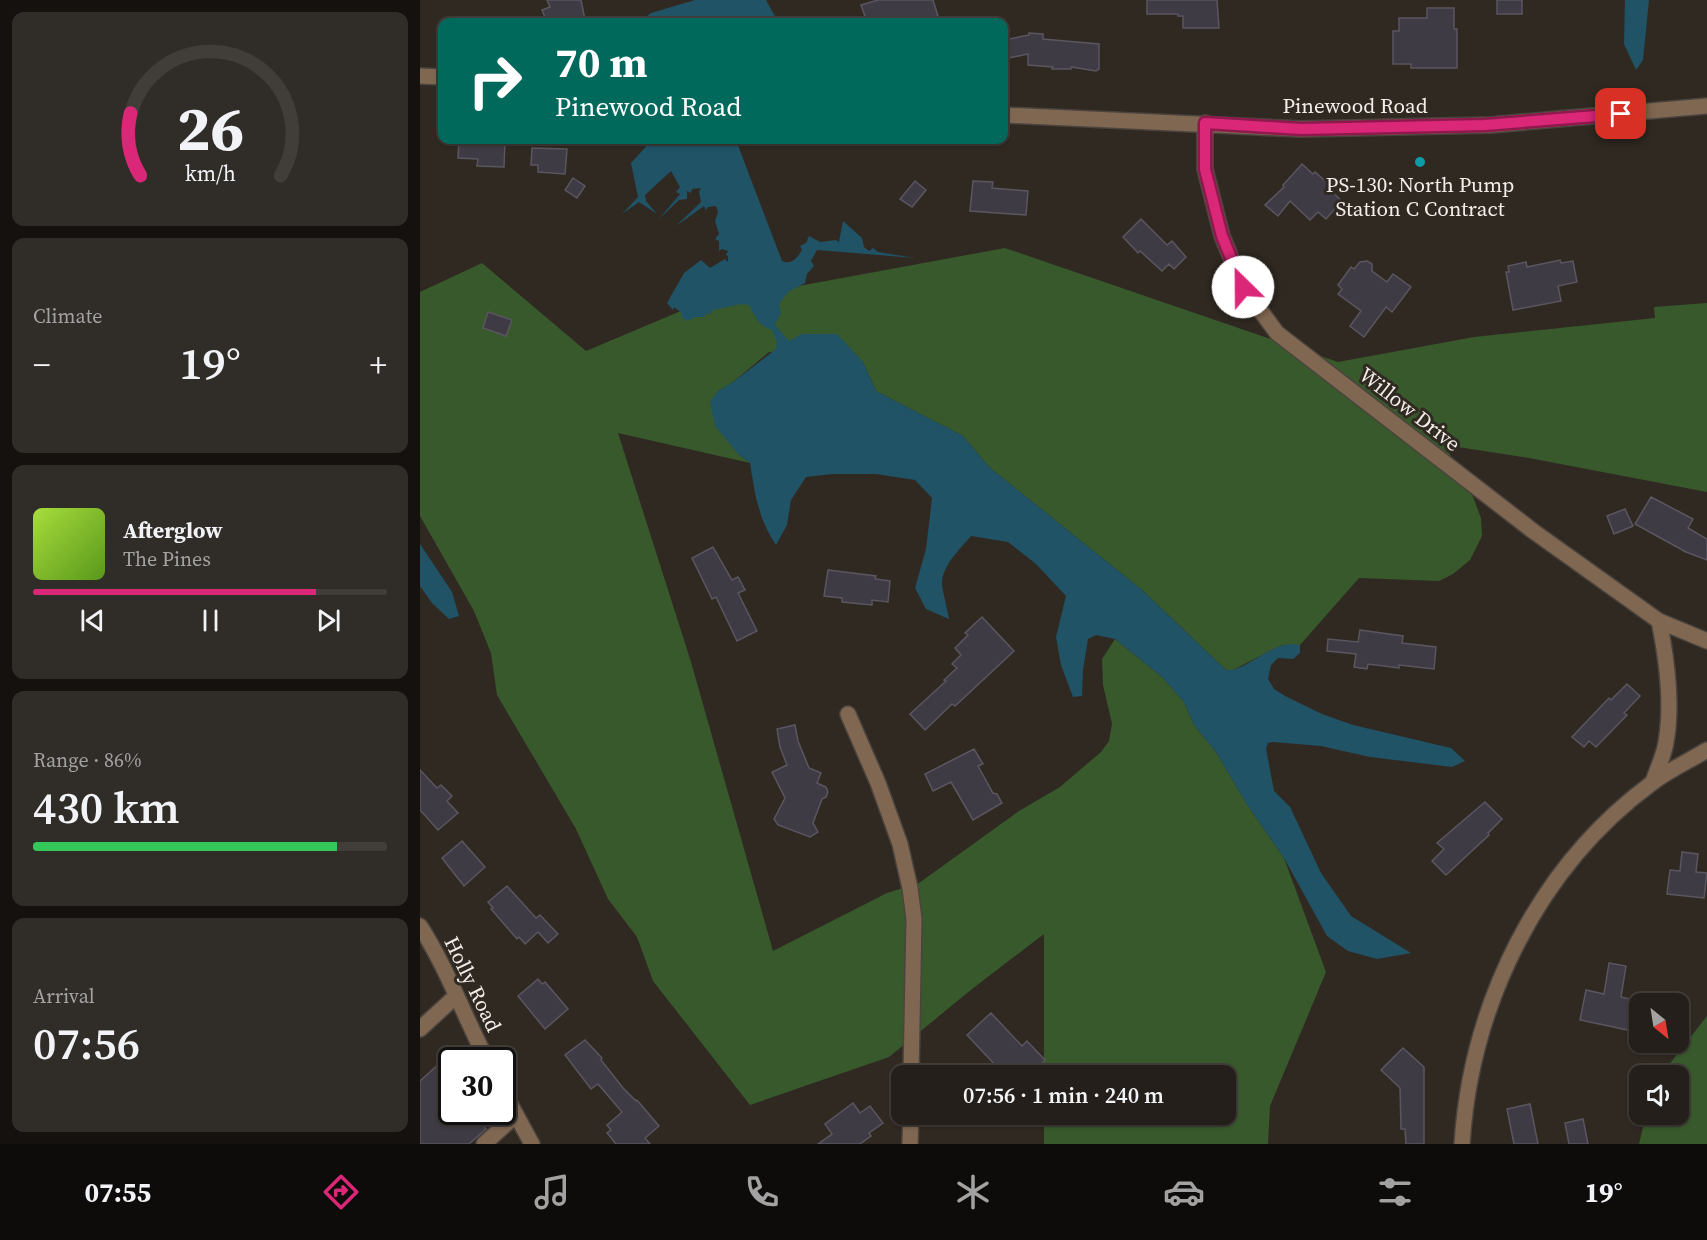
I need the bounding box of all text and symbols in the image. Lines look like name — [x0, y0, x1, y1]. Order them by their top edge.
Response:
text: 70 m — [555, 33, 648, 91]
icon: right — [456, 42, 534, 120]
text: 26 — [176, 85, 244, 171]
text: Pinewood Road — [555, 88, 742, 125]
pin — [1595, 88, 1646, 139]
street label: Pinewood Road — [1282, 91, 1428, 120]
icon: arrive — [1604, 97, 1637, 130]
marker: PS-130: North Pump Station C Contract — [1413, 155, 1427, 169]
text: km/h — [184, 160, 236, 189]
place label: PS-130: North Pump Station C Contract — [1326, 170, 1514, 223]
position arrow — [1211, 255, 1275, 319]
text: Climate — [33, 302, 102, 330]
text: 19° — [179, 332, 241, 394]
text: − — [33, 342, 51, 387]
text: + — [370, 342, 387, 387]
street label: Willow Drive — [1353, 360, 1467, 458]
text: Afterglow — [123, 515, 223, 545]
text: The Pines — [123, 545, 211, 573]
icon: previous — [76, 604, 109, 637]
icon: pause — [194, 604, 227, 637]
icon: next — [312, 604, 345, 637]
text: Range · 86% — [33, 746, 142, 774]
text: 430 km — [33, 776, 180, 838]
street label: Holly Road — [437, 931, 509, 1037]
text: Arrival — [33, 982, 95, 1010]
north arrow — [1629, 993, 1689, 1053]
map controls — [1629, 993, 1689, 1125]
text: 07:56 — [33, 1012, 140, 1074]
speed limit sign: 30 — [438, 1047, 516, 1125]
button: sound — [1629, 1065, 1689, 1125]
text: 07:56 · 1 min · 240 m — [963, 1080, 1164, 1110]
icon: directions — [320, 1171, 362, 1213]
icon: music — [531, 1171, 573, 1213]
icon: phone — [741, 1171, 783, 1213]
icon: climate — [952, 1171, 994, 1213]
icon: car — [1163, 1171, 1205, 1213]
icon: filters — [1374, 1171, 1416, 1213]
text: 07:55 — [84, 1174, 151, 1211]
text: 19° — [1584, 1174, 1623, 1211]

